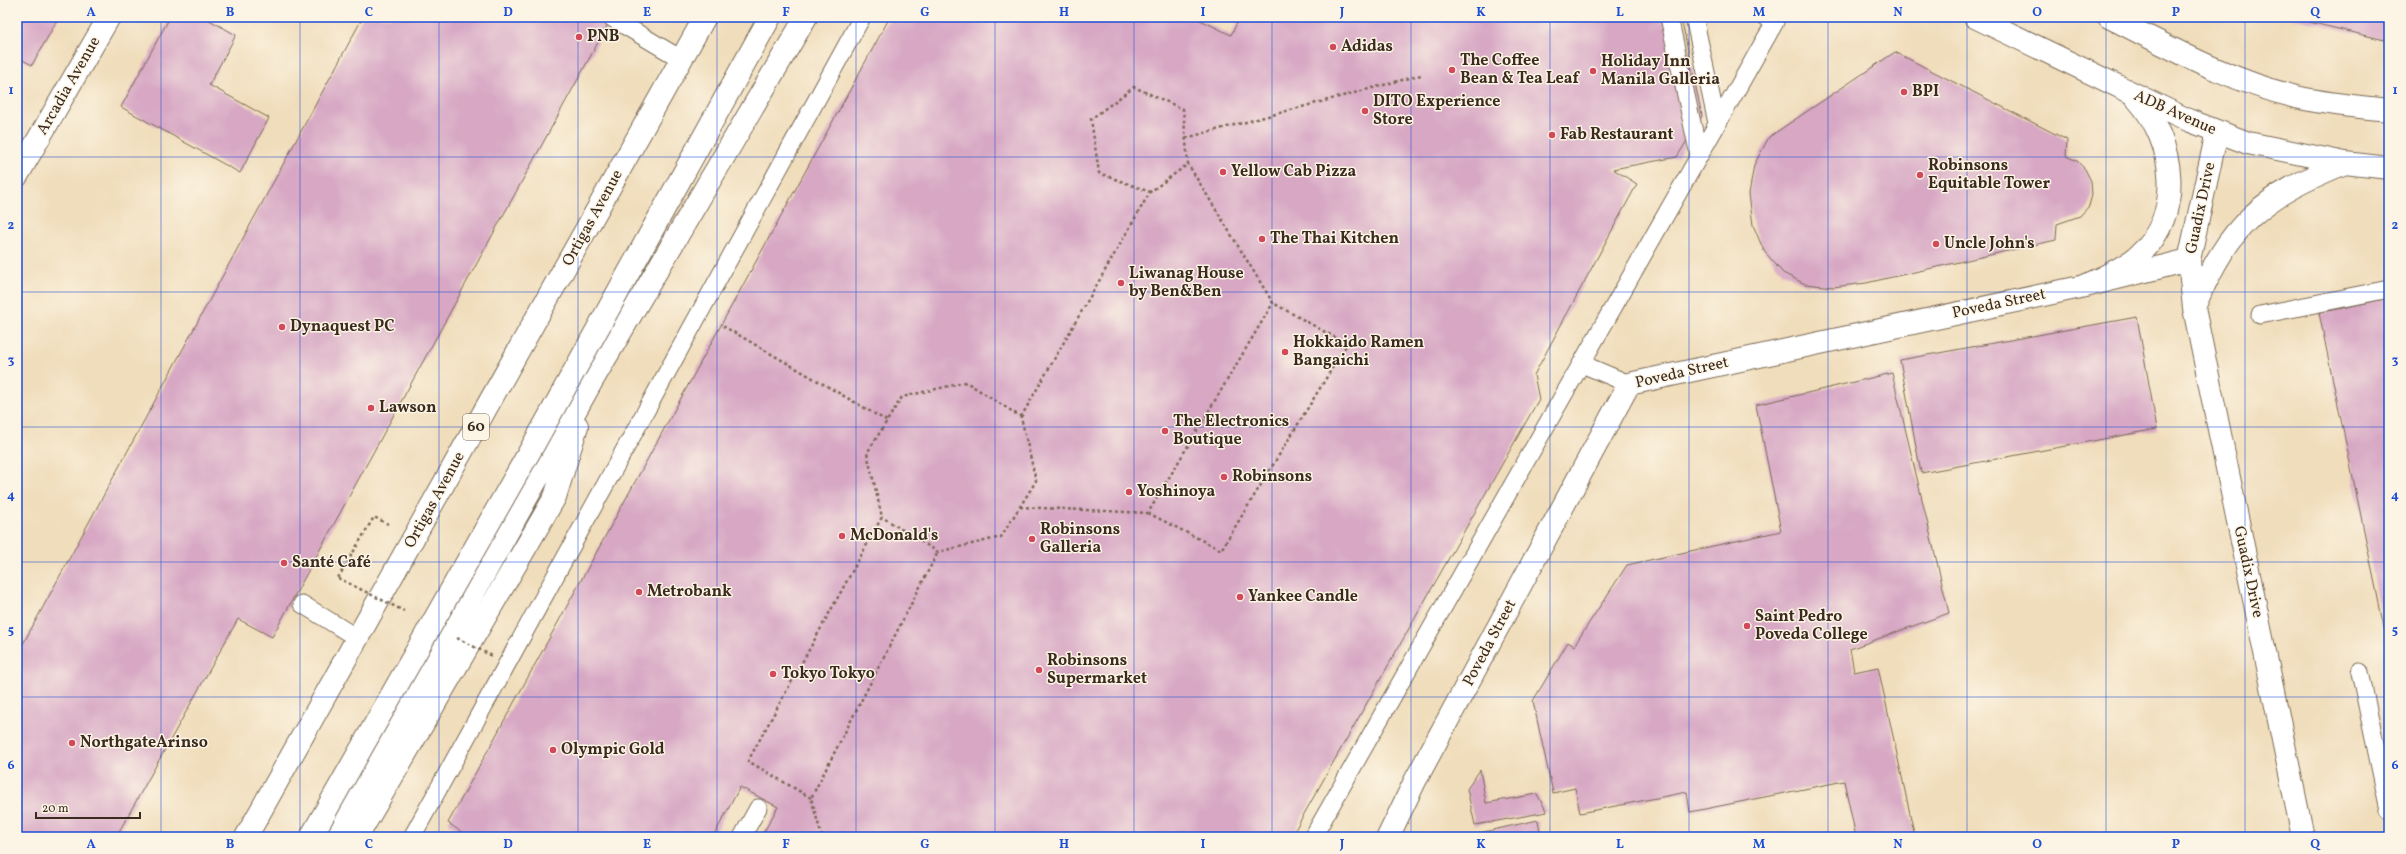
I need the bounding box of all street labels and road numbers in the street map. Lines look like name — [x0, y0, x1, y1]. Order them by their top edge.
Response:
street label: Arcadia Avenue — [32, 33, 106, 139]
street label: ADB Avenue — [2130, 85, 2220, 141]
street label: Guadix Drive — [2181, 160, 2221, 256]
street label: Ortigas Avenue — [557, 166, 629, 270]
street label: Poveda Street — [1950, 283, 2048, 325]
street label: Poveda Street — [1633, 351, 1731, 394]
road number: 60 — [463, 414, 489, 440]
street label: Ortigas Avenue — [399, 448, 471, 552]
street label: Guadix Drive — [2228, 524, 2268, 620]
street label: Poveda Street — [1458, 595, 1522, 690]

